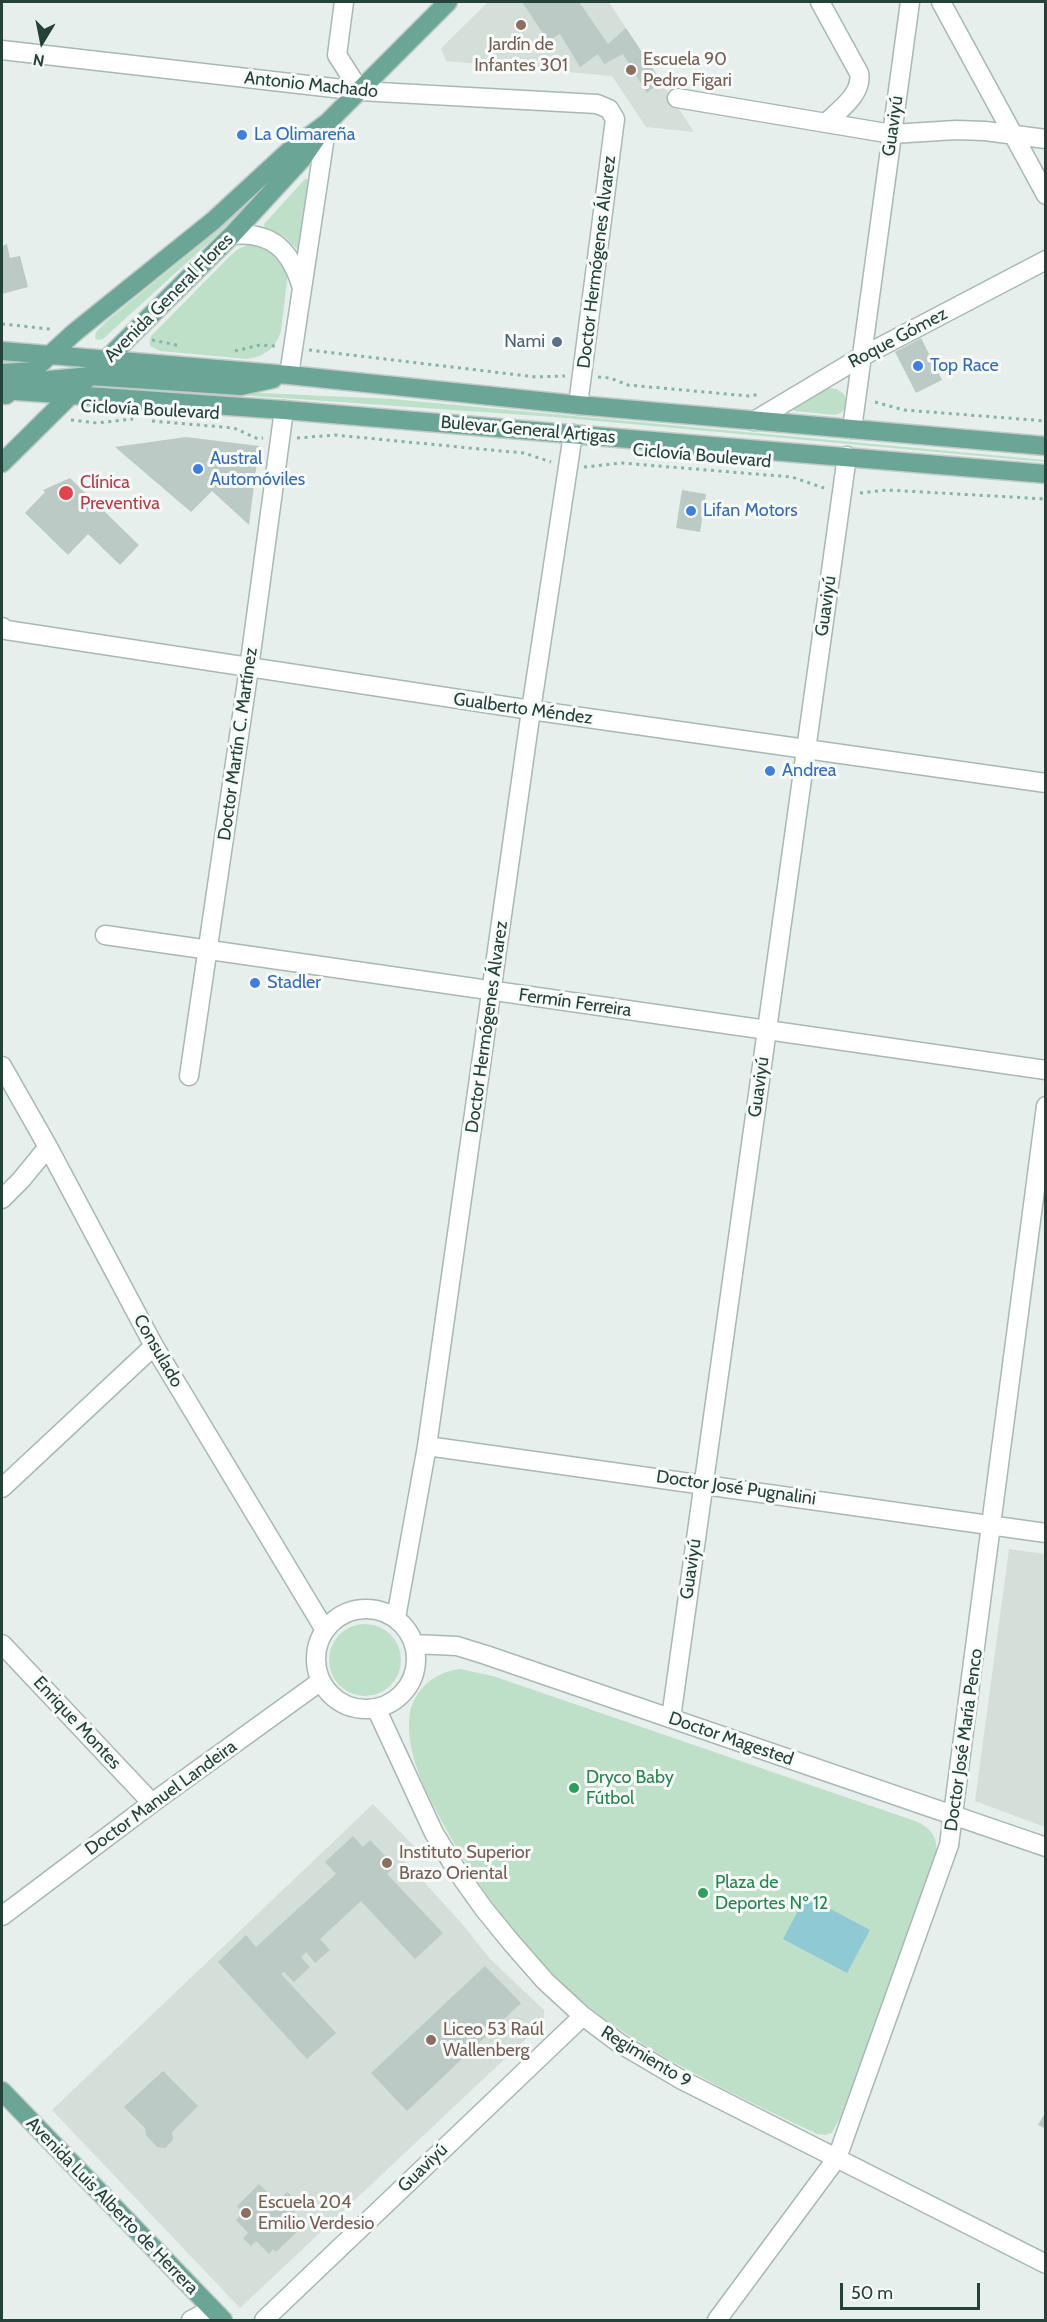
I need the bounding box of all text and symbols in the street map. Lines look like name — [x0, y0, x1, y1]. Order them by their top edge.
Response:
north arrow — [12, 12, 72, 72]
marker: Jardín de Infantes 301 — [514, 18, 528, 32]
place label: Jardín de Infantes 301 — [474, 34, 568, 76]
place label: Escuela 90 Pedro Figari — [643, 49, 732, 92]
text: N — [32, 50, 46, 71]
marker: Escuela 90 Pedro Figari — [624, 63, 638, 77]
street label: Antonio Machado — [243, 67, 379, 103]
street label: Guaviyú — [878, 94, 908, 158]
place label: La Olimareña — [254, 124, 355, 146]
marker: La Olimareña — [235, 128, 249, 142]
street label: Doctor Hermógenes Álvarez — [573, 154, 621, 370]
street label: Avenida General Flores — [100, 229, 238, 367]
street label: Roque Gómez — [845, 303, 951, 373]
place label: Nami — [504, 331, 545, 353]
marker: Nami — [550, 335, 564, 349]
place label: Top Race — [930, 355, 999, 377]
marker: Top Race — [911, 359, 925, 373]
street label: Ciclovía Boulevard — [80, 396, 220, 424]
street label: Bulevar General Artigas — [440, 412, 616, 448]
street label: Ciclovía Boulevard — [632, 439, 772, 473]
place label: Austral Automóviles — [210, 448, 305, 490]
marker: Austral Automóviles — [191, 462, 205, 476]
place label: Clínica Preventiva — [80, 472, 160, 514]
marker: Clínica Preventiva — [57, 484, 75, 502]
place label: Lifan Motors — [703, 500, 798, 522]
marker: Lifan Motors — [684, 504, 698, 518]
street label: Guaviyú — [811, 574, 841, 638]
street label: Doctor Martín C. Martínez — [214, 646, 262, 842]
street label: Gualberto Méndez — [452, 689, 594, 729]
place label: Andrea — [782, 760, 836, 782]
marker: Andrea — [763, 764, 777, 778]
street label: Doctor Hermógenes Álvarez — [461, 919, 513, 1135]
place label: Stadler — [267, 972, 321, 994]
marker: Stadler — [248, 976, 262, 990]
street label: Fermín Ferreira — [517, 984, 633, 1022]
street label: Guaviyú — [744, 1055, 774, 1119]
street label: Consulado — [129, 1311, 187, 1391]
street label: Doctor José Pugnalini — [655, 1466, 817, 1510]
street label: Guaviyú — [676, 1537, 706, 1601]
street label: Doctor José María Penco — [940, 1647, 988, 1833]
street label: Enrique Montes — [29, 1672, 125, 1774]
street label: Doctor Magested — [666, 1708, 796, 1770]
street label: Doctor Manuel Landeira — [81, 1736, 241, 1860]
place label: Dryco Baby Fútbol — [586, 1767, 674, 1810]
marker: Dryco Baby Fútbol — [567, 1781, 581, 1795]
place label: Instituto Superior Brazo Oriental — [399, 1842, 530, 1884]
marker: Instituto Superior Brazo Oriental — [380, 1856, 394, 1870]
place label: Plaza de Deportes Nº 12 — [715, 1872, 828, 1914]
marker: Plaza de Deportes Nº 12 — [696, 1886, 710, 1900]
place label: Liceo 53 Raúl Wallenberg — [443, 2019, 544, 2062]
street label: Regimiento 9 — [597, 2022, 695, 2092]
marker: Liceo 53 Raúl Wallenberg — [424, 2033, 438, 2047]
street label: Avenida Luis Alberto de Herrera — [22, 2113, 202, 2299]
street label: Guaviyú — [394, 2139, 452, 2197]
place label: Escuela 204 Emilio Verdesio — [258, 2192, 374, 2234]
marker: Escuela 204 Emilio Verdesio — [239, 2206, 253, 2220]
scale bar — [843, 2271, 982, 2309]
text: 50 m — [851, 2282, 893, 2304]

